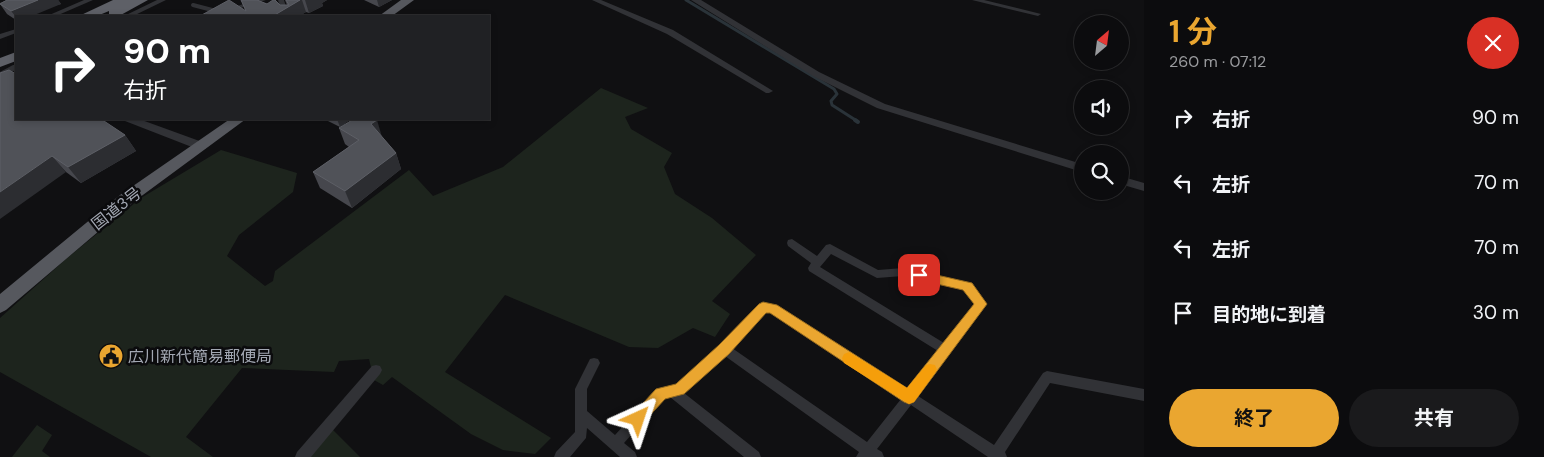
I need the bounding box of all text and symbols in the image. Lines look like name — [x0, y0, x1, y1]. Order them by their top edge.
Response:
text: 1 分 — [1169, 12, 1217, 51]
north arrow — [1074, 15, 1129, 70]
map controls — [1074, 15, 1129, 200]
button: close — [1467, 17, 1519, 69]
text: 90 m — [123, 28, 211, 74]
icon: right — [40, 35, 105, 100]
text: 260 m · 07:12 — [1169, 51, 1266, 72]
text: 右折 — [123, 76, 167, 105]
button: sound — [1074, 80, 1129, 135]
icon: right — [1169, 104, 1197, 132]
text: 90 m — [1472, 105, 1519, 130]
text: 右折 — [1212, 107, 1250, 132]
button: search — [1074, 145, 1129, 200]
icon: left — [1169, 169, 1197, 197]
text: 70 m — [1474, 170, 1519, 195]
text: 左折 — [1212, 172, 1250, 197]
street label: 国道3号 — [87, 182, 145, 234]
icon: left — [1169, 234, 1197, 262]
text: 70 m — [1474, 235, 1519, 260]
text: 左折 — [1212, 237, 1250, 262]
pin — [898, 254, 940, 296]
icon: arrive — [905, 261, 933, 289]
icon: arrive — [1169, 299, 1197, 327]
text: 30 m — [1473, 300, 1519, 325]
text: 目的地に到着 — [1212, 302, 1326, 327]
public building icon: 広川新代簡易郵便局 — [98, 343, 124, 369]
place label: 広川新代簡易郵便局 — [128, 346, 272, 367]
button: 終了 — [1169, 389, 1339, 447]
button: 共有 — [1349, 389, 1519, 447]
position arrow — [611, 392, 663, 444]

